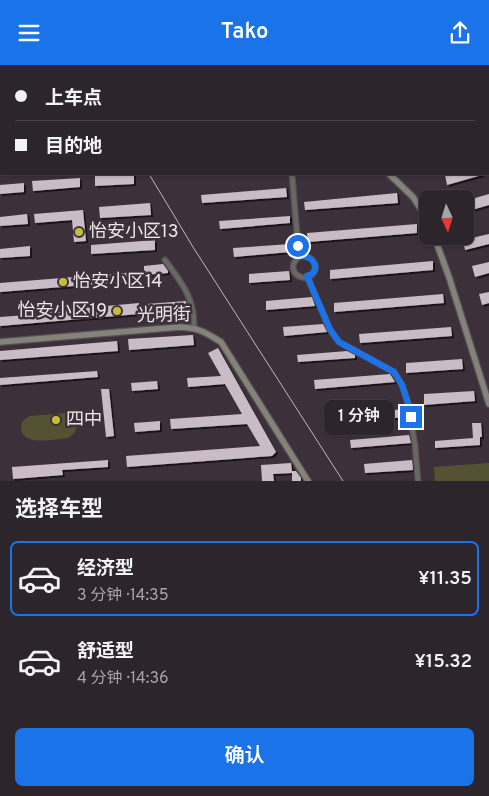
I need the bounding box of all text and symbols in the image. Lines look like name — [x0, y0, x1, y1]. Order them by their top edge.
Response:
icon: menu — [15, 19, 43, 47]
text: Tako — [221, 19, 268, 46]
icon: share — [446, 19, 474, 47]
text: 上车点 — [45, 87, 102, 111]
text: 目的地 — [45, 135, 102, 159]
north arrow — [419, 190, 474, 245]
map controls — [419, 190, 474, 245]
place label: 怡安小区13 — [89, 221, 179, 244]
marker: 怡安小区13 — [73, 226, 85, 238]
route start — [287, 235, 309, 257]
place label: 怡安小区14 — [73, 271, 163, 294]
marker: 怡安小区14 — [57, 276, 69, 288]
place label: 怡安小区19 — [18, 300, 107, 323]
street label: 光明街 — [137, 304, 191, 328]
marker: 怡安小区19 — [111, 305, 123, 317]
callout: 1 分钟 — [324, 399, 394, 435]
route end — [400, 406, 422, 428]
text: 1 分钟 — [338, 407, 380, 427]
place label: 四中 — [66, 409, 102, 432]
marker: 四中 — [50, 414, 62, 426]
text: 选择车型 — [15, 497, 103, 524]
icon: car — [17, 556, 62, 601]
text: 经济型 — [77, 557, 134, 581]
text: ¥11.35 — [418, 567, 472, 591]
text: 3 分钟 · 14:35 — [77, 586, 169, 606]
icon: car — [17, 639, 62, 684]
text: 舒适型 — [77, 640, 134, 664]
text: ¥15.32 — [414, 650, 472, 674]
text: 4 分钟 · 14:36 — [77, 669, 169, 689]
button: 确认 — [15, 728, 474, 786]

